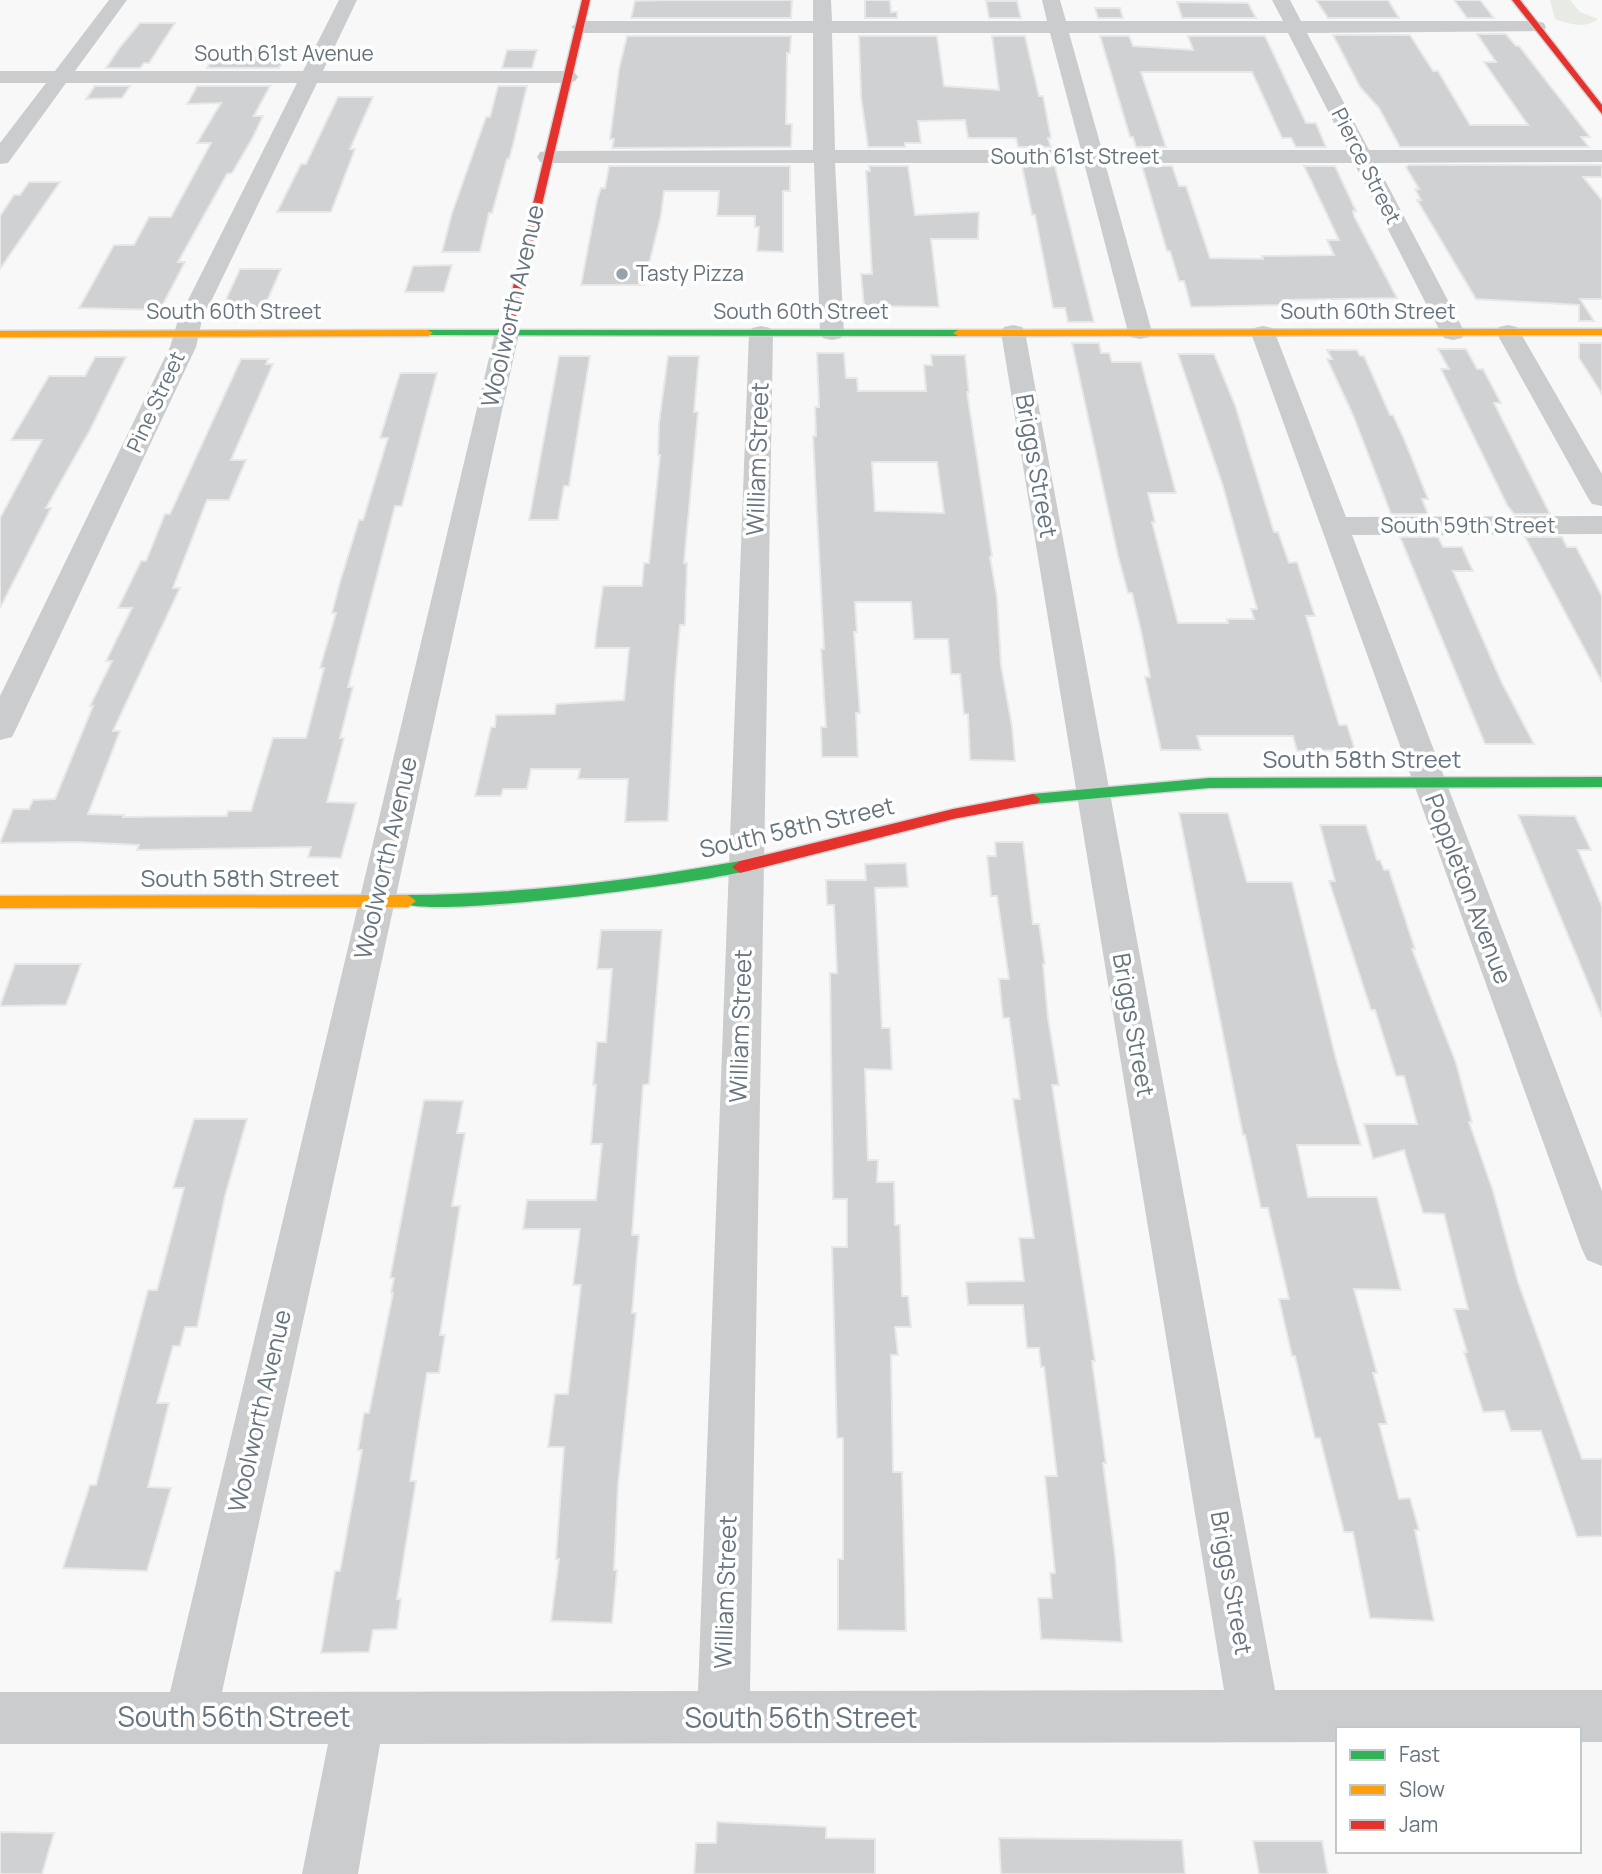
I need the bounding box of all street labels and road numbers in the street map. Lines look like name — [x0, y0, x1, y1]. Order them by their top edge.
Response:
street label: South 61st Avenue — [194, 39, 374, 67]
street label: Pierce Street — [1326, 103, 1408, 228]
street label: South 61st Street — [990, 142, 1160, 170]
street label: Woolworth Avenue — [472, 201, 551, 410]
street label: South 60th Street — [146, 297, 322, 325]
street label: South 60th Street — [713, 297, 889, 325]
street label: South 60th Street — [1280, 297, 1456, 325]
street label: Pine Street — [120, 347, 191, 457]
street label: William Street — [737, 382, 776, 536]
street label: Briggs Street — [1009, 391, 1066, 540]
street label: South 59th Street — [1381, 511, 1555, 539]
street label: South 58th Street — [1263, 742, 1461, 775]
street label: Woolworth Avenue — [345, 753, 424, 962]
street label: South 58th Street — [696, 788, 897, 865]
street label: Poppleton Avenue — [1418, 789, 1521, 988]
street label: South 58th Street — [141, 861, 339, 894]
street label: William Street — [720, 949, 759, 1103]
street label: Briggs Street — [1106, 950, 1163, 1099]
street label: Woolworth Avenue — [219, 1306, 298, 1515]
street label: Briggs Street — [1204, 1508, 1261, 1657]
street label: William Street — [705, 1515, 744, 1669]
street label: South 56th Street — [117, 1697, 351, 1735]
street label: South 56th Street — [684, 1698, 918, 1736]

